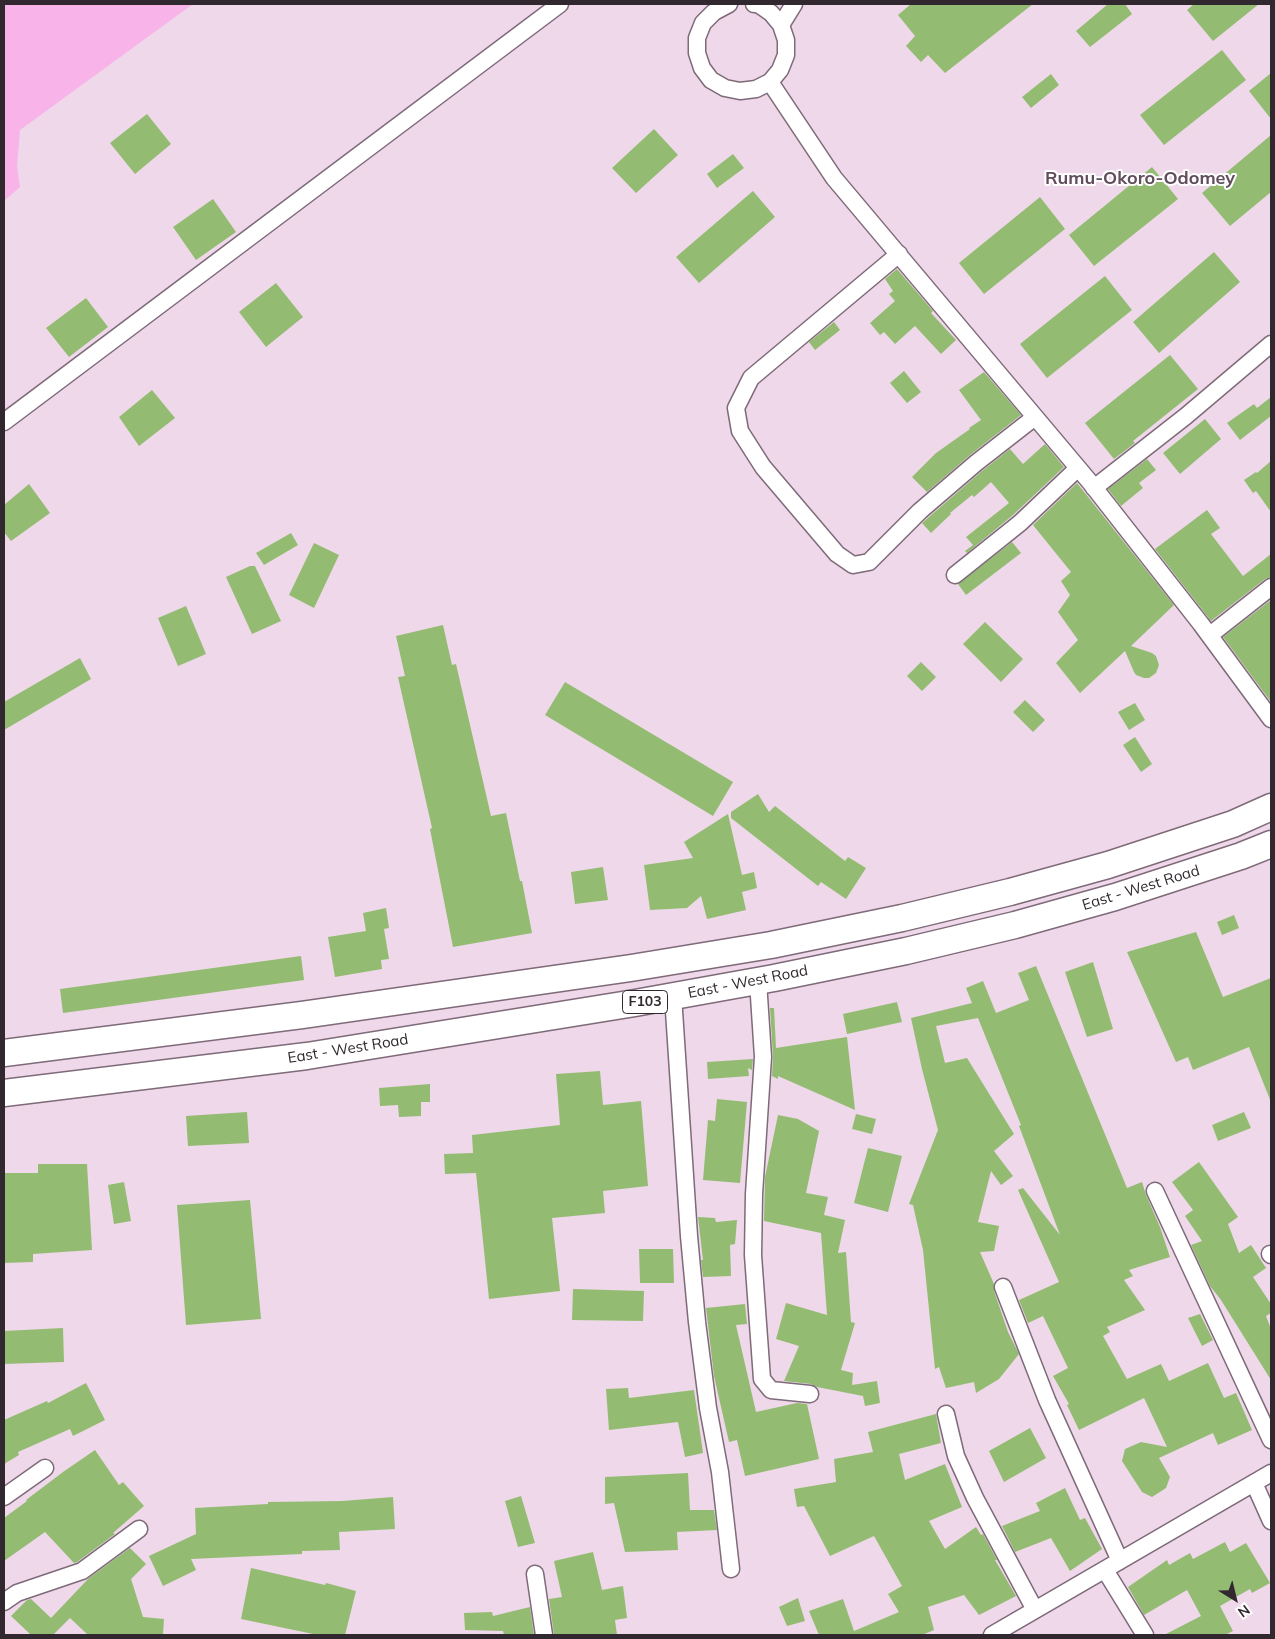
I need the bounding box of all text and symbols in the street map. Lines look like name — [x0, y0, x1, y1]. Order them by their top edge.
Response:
district label: Rumu-Okoro-Odomey — [1045, 168, 1235, 190]
street label: East - West Road — [1080, 862, 1202, 914]
street label: East - West Road — [686, 962, 810, 1002]
road number: F103 — [622, 990, 668, 1014]
street label: East - West Road — [286, 1031, 410, 1067]
north arrow — [1210, 1574, 1260, 1624]
text: N — [1234, 1601, 1253, 1622]

